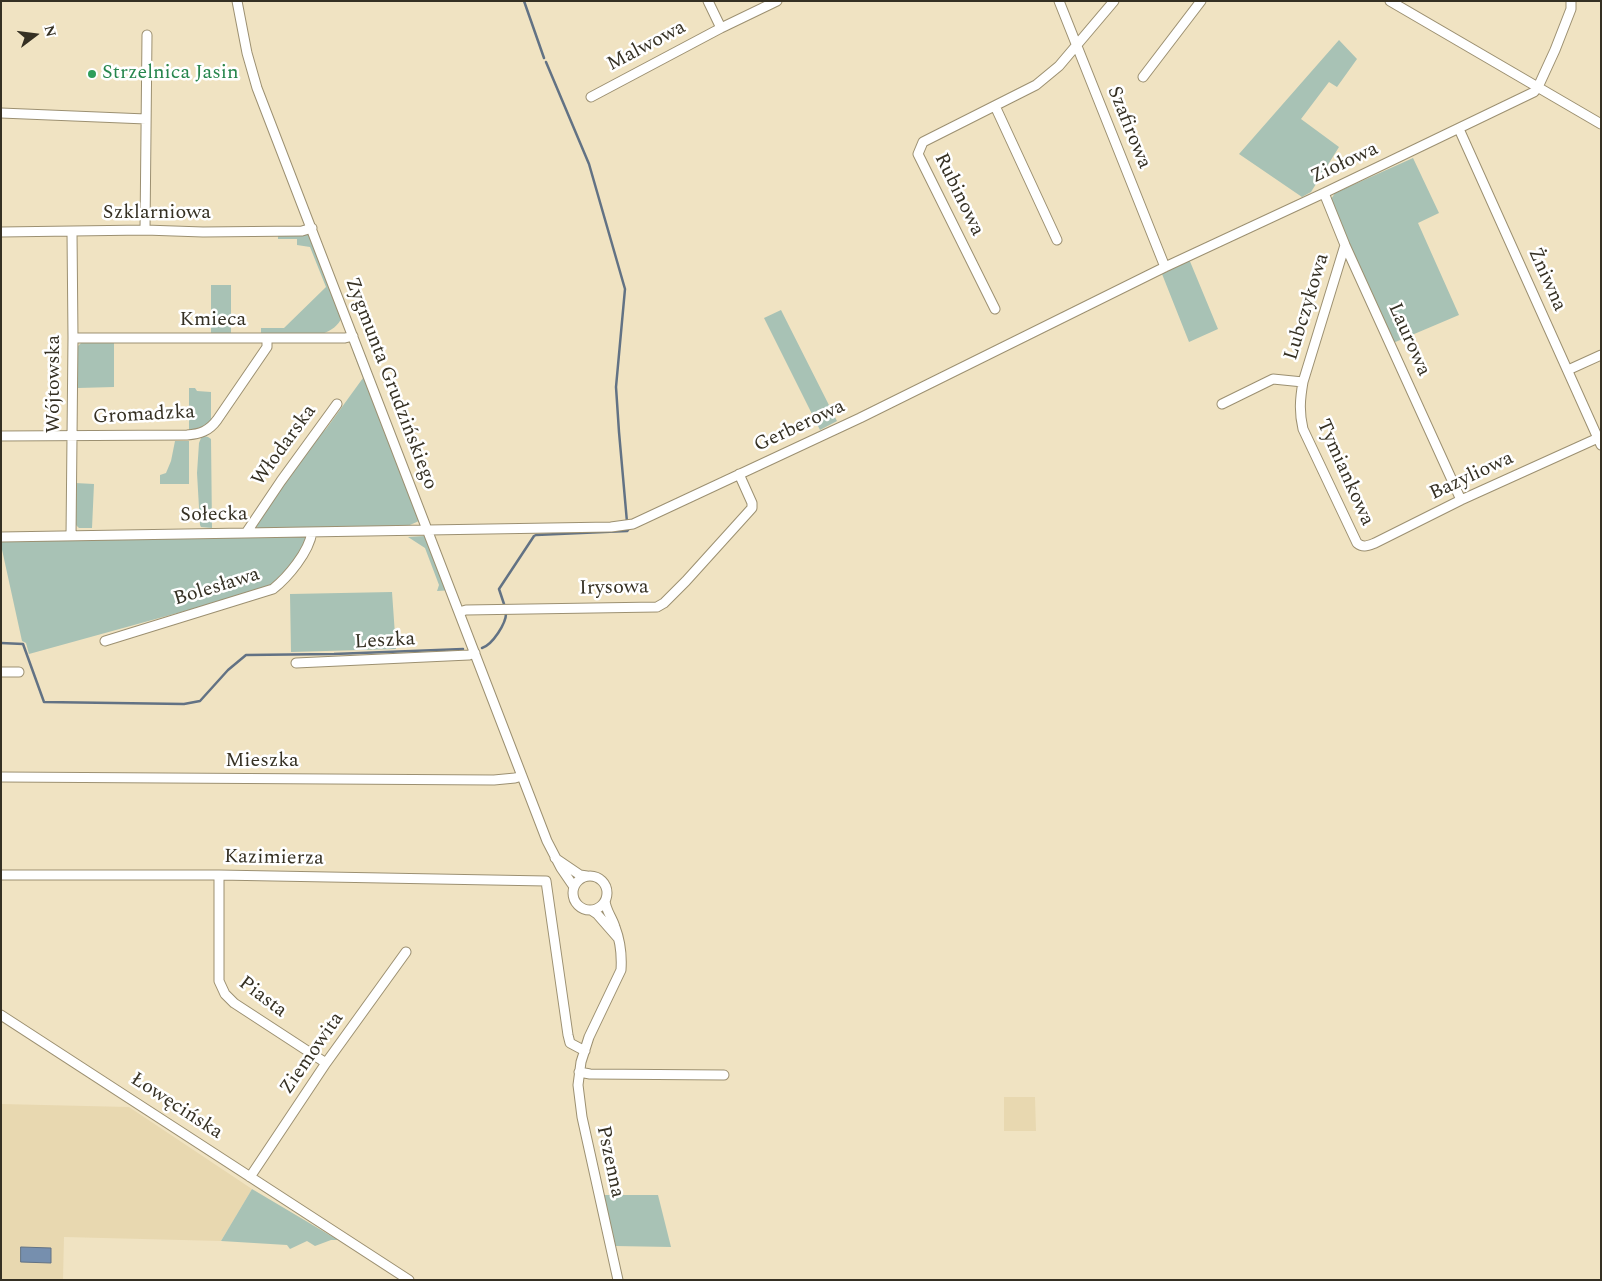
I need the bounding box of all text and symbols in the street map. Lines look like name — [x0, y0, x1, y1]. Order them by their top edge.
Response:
north arrow — [10, 10, 60, 60]
street label: Malwowa — [604, 16, 690, 78]
text: N — [38, 23, 62, 39]
place label: Strzelnica Jasin — [102, 62, 239, 86]
marker: Strzelnica Jasin — [86, 68, 98, 80]
street label: Szafirowa — [1101, 83, 1155, 173]
street label: Ziołowa — [1308, 138, 1382, 190]
street label: Rubinowa — [928, 150, 988, 240]
street label: Szklarniowa — [103, 202, 211, 226]
street label: Żniwna — [1521, 244, 1571, 316]
street label: Lubczykowa — [1280, 251, 1336, 363]
street label: Zygmunta Grudzińskiego — [338, 275, 442, 493]
street label: Laurowa — [1381, 300, 1435, 380]
street label: Kmieca — [180, 309, 246, 333]
street label: Wójtowska — [43, 335, 67, 433]
street label: Gerberowa — [751, 396, 849, 458]
street label: Gromadzka — [92, 401, 196, 431]
street label: Włodarska — [247, 401, 323, 491]
street label: Tymiankowa — [1310, 416, 1378, 530]
street label: Bazyliowa — [1426, 447, 1518, 507]
street label: Sołecka — [180, 503, 248, 529]
street label: Bolesława — [171, 564, 263, 612]
street label: Irysowa — [579, 576, 649, 602]
street label: Leszka — [354, 628, 416, 656]
street label: Mieszka — [225, 750, 299, 774]
street label: Kazimierza — [224, 846, 324, 872]
street label: Piasta — [233, 972, 291, 1024]
street label: Ziemowita — [276, 1008, 350, 1100]
street label: Łowęcińska — [125, 1068, 227, 1146]
street label: Pszenna — [590, 1124, 628, 1200]

